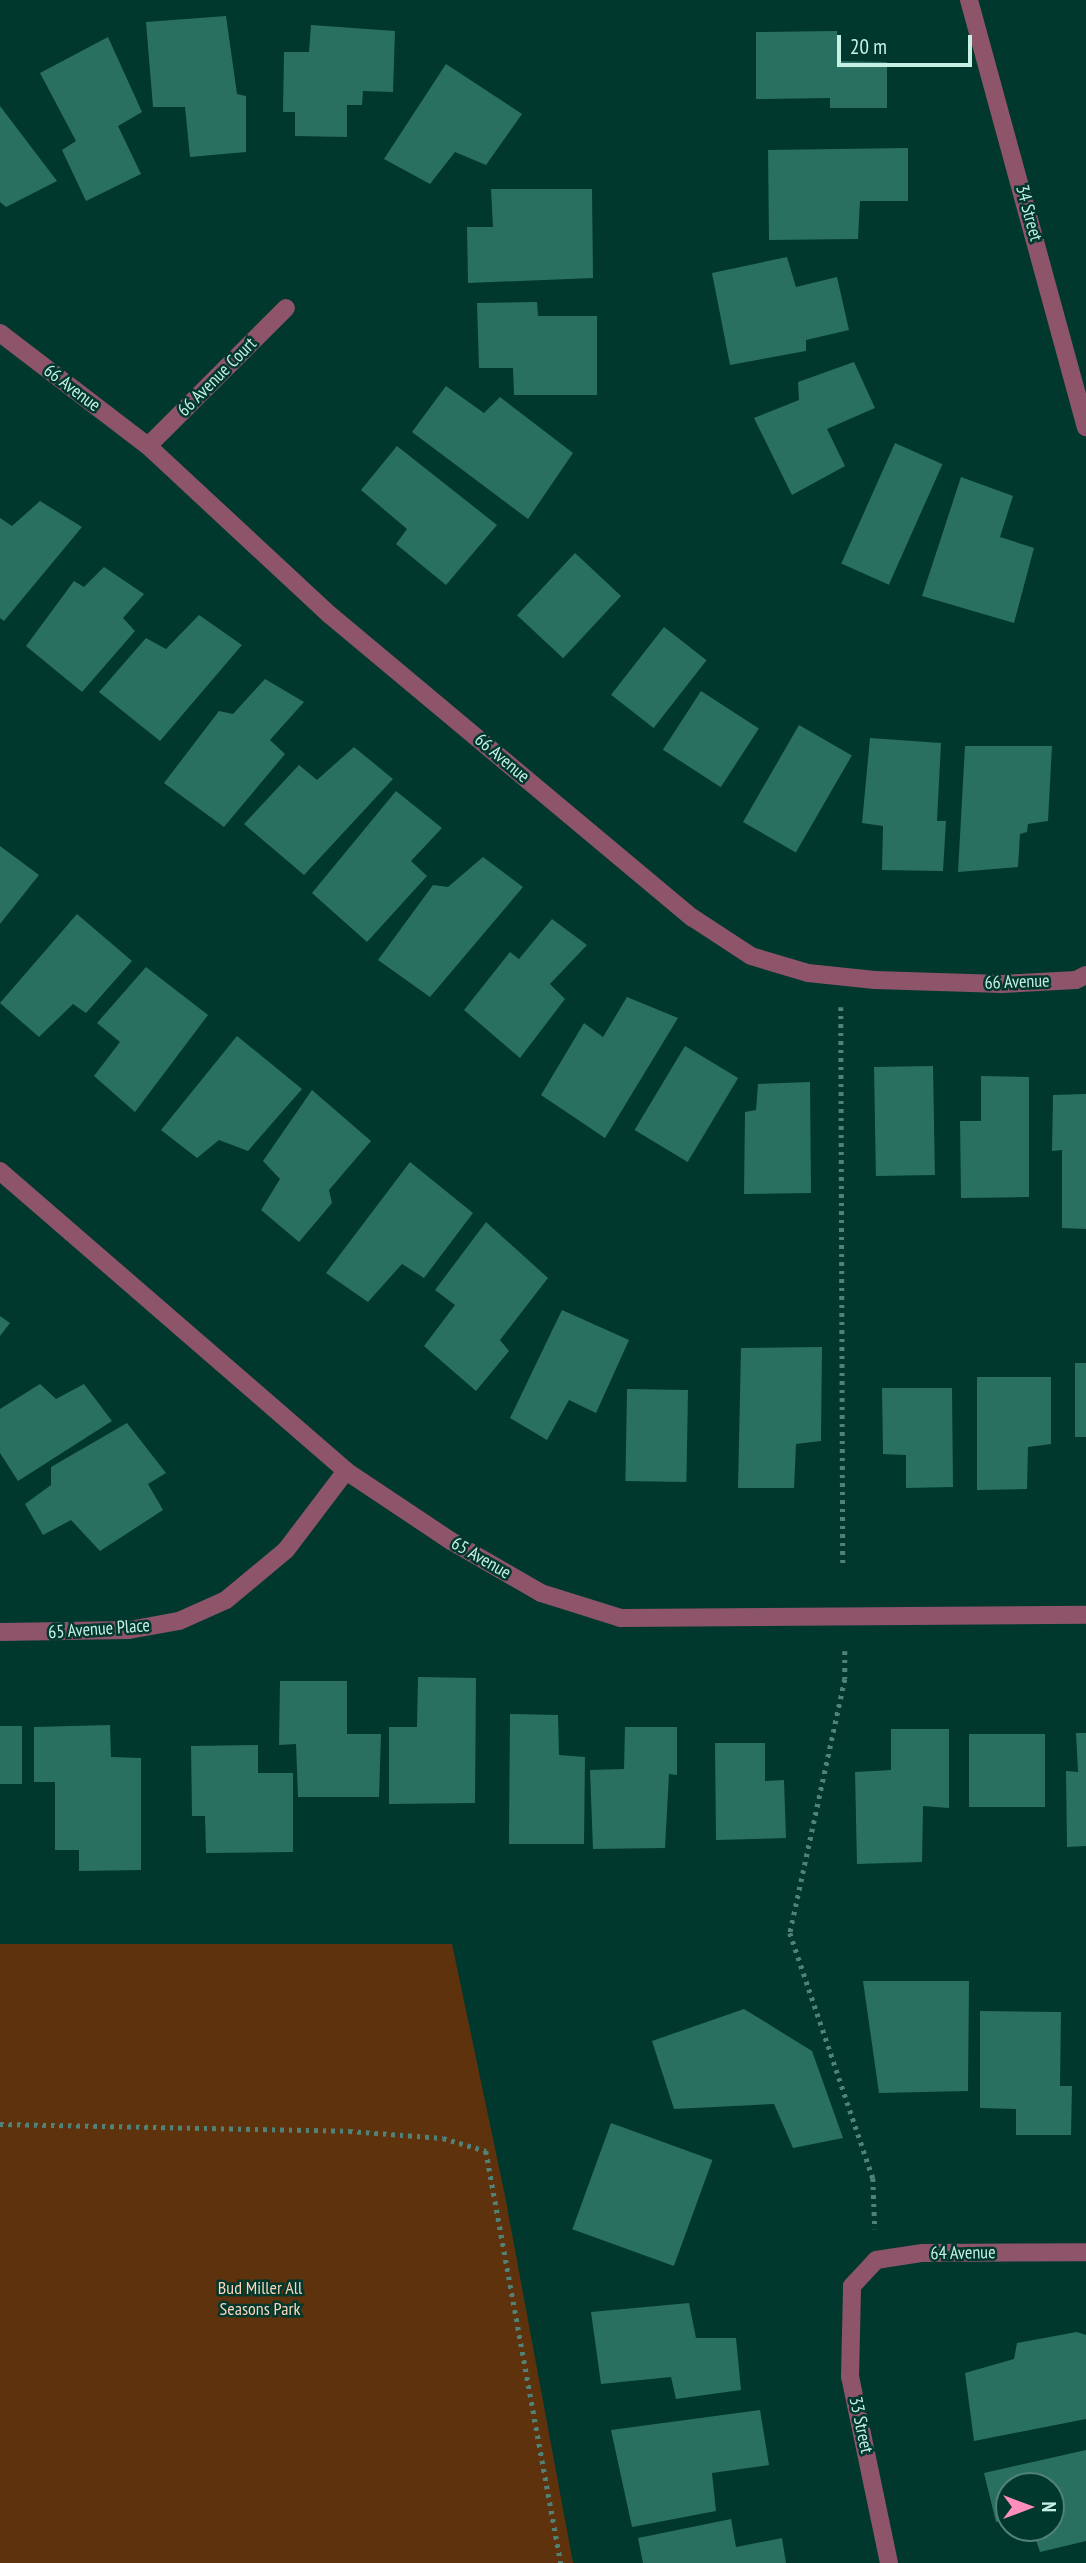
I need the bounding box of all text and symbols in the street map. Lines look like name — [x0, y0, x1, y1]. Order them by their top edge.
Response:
scale bar — [841, 21, 976, 65]
text: 20 m — [850, 33, 887, 60]
street label: 34 Street — [1011, 183, 1047, 243]
street label: 66 Avenue Court — [173, 333, 261, 421]
street label: 66 Avenue — [39, 360, 105, 416]
street label: 66 Avenue — [470, 729, 534, 787]
street label: 66 Avenue — [984, 970, 1050, 994]
street label: 65 Avenue — [447, 1532, 515, 1584]
street label: 65 Avenue Place — [47, 1615, 151, 1643]
street label: 64 Avenue — [930, 2242, 996, 2264]
park label: Bud Miller All Seasons Park — [218, 2278, 302, 2320]
street label: 33 Street — [844, 2395, 878, 2455]
north arrow — [995, 2472, 1065, 2542]
text: N — [1037, 2502, 1061, 2512]

